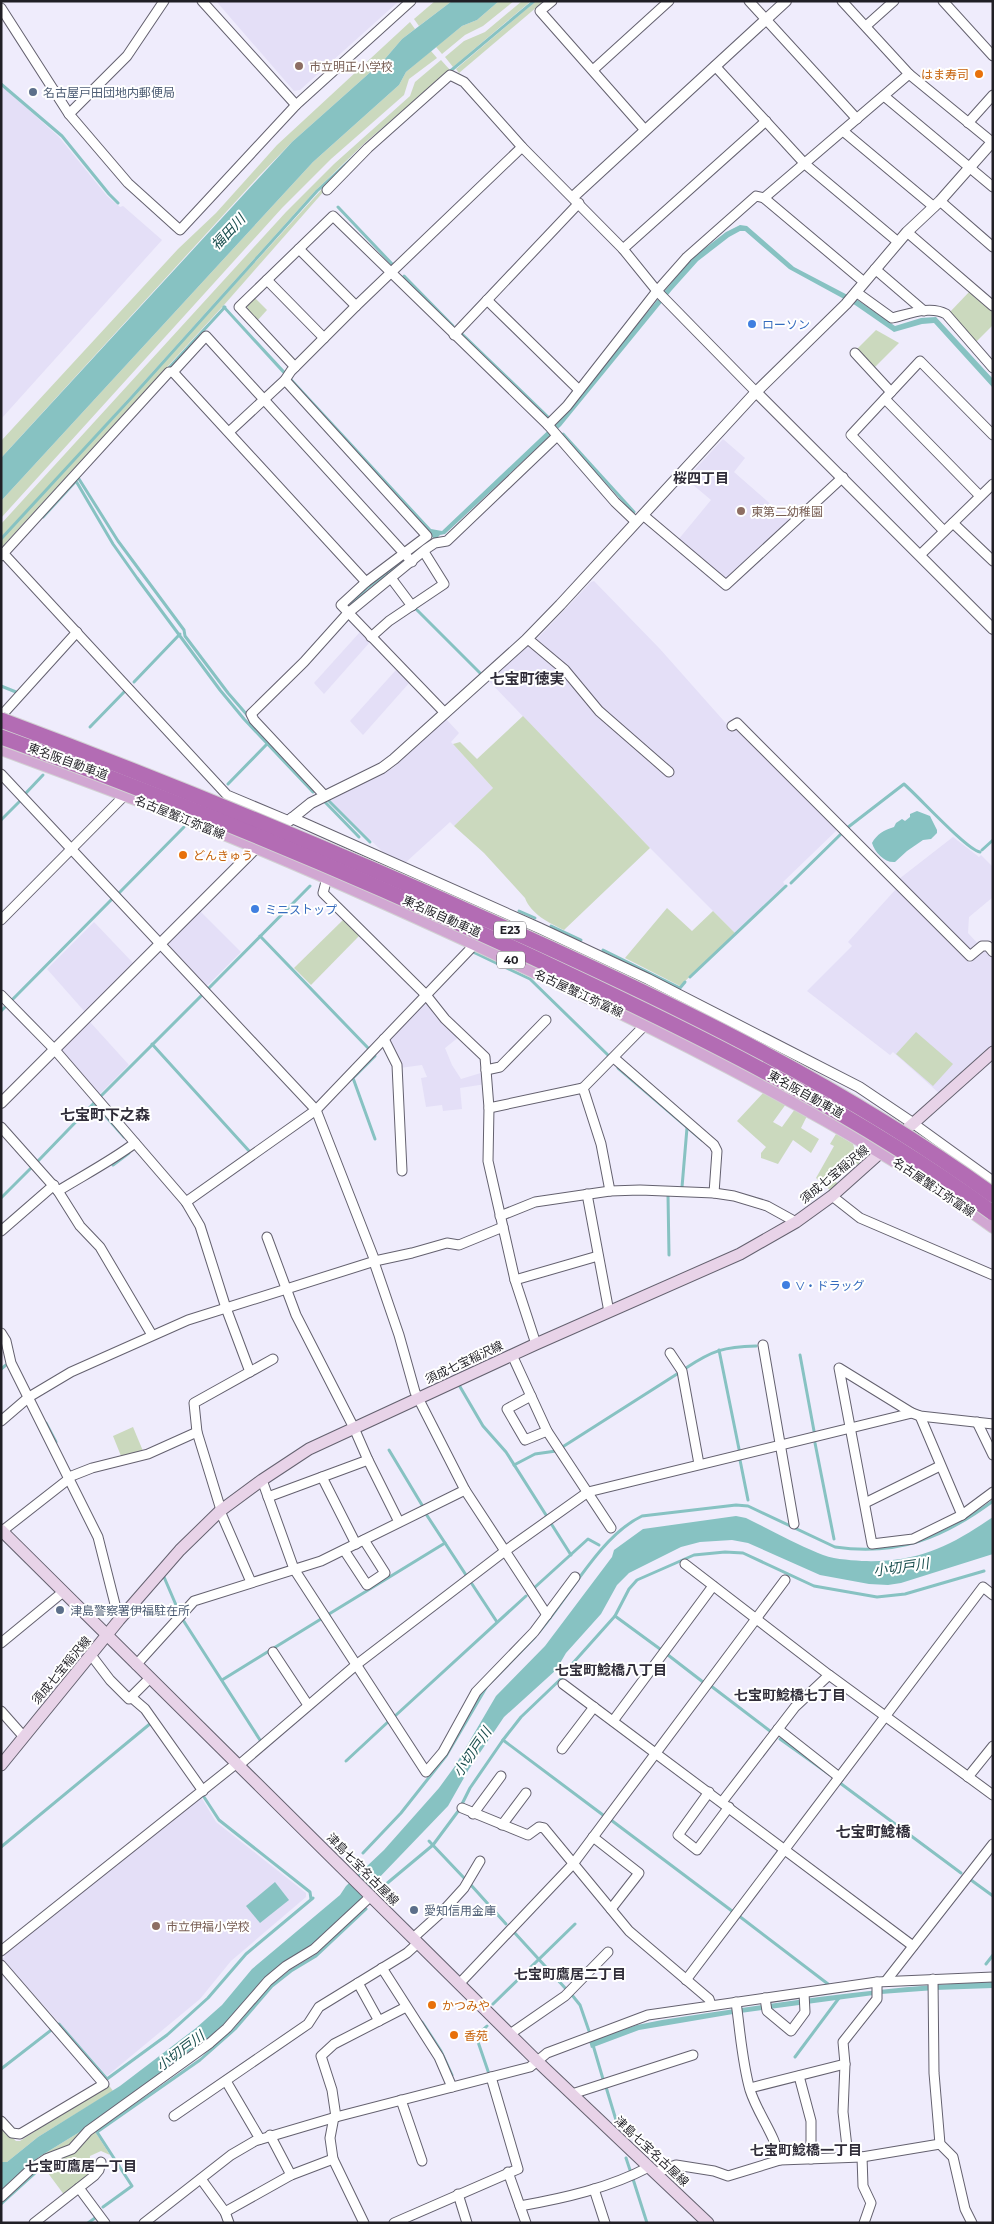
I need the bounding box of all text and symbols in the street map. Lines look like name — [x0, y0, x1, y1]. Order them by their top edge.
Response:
place label: 市立明正小学校 — [309, 59, 393, 74]
marker: 市立明正小学校 — [293, 60, 305, 72]
place label: はま寿司 — [921, 67, 969, 82]
marker: はま寿司 — [973, 68, 985, 80]
place label: 名古屋戸田団地内郵便局 — [43, 85, 175, 100]
marker: 名古屋戸田団地内郵便局 — [27, 86, 39, 98]
water label: 福田川 — [207, 209, 250, 253]
place label: ローソン — [762, 317, 810, 332]
marker: ローソン — [746, 318, 758, 330]
district label: 桜四丁目 — [673, 469, 729, 487]
place label: 東第二幼稚園 — [751, 504, 823, 519]
marker: 東第二幼稚園 — [735, 505, 747, 517]
district label: 七宝町徳実 — [489, 669, 565, 688]
street label: 東名阪自動車道 — [26, 740, 110, 782]
street label: 名古屋蟹江弥富線 — [133, 792, 227, 842]
place label: どんきゅう — [193, 848, 253, 863]
marker: どんきゅう — [177, 849, 189, 861]
street label: 東名阪自動車道 — [401, 892, 483, 940]
place label: ミニストップ — [265, 902, 337, 917]
marker: ミニストップ — [249, 903, 261, 915]
road number: E23 — [494, 922, 526, 938]
road number: 40 — [497, 952, 525, 968]
street label: 名古屋蟹江弥富線 — [532, 966, 626, 1020]
street label: 東名阪自動車道 — [766, 1067, 846, 1121]
district label: 七宝町下之森 — [60, 1105, 150, 1124]
street label: 須成七宝稲沢線 — [797, 1142, 871, 1206]
street label: 名古屋蟹江弥富線 — [890, 1154, 978, 1220]
place label: V・ドラッグ — [796, 1278, 864, 1293]
marker: V・ドラッグ — [780, 1279, 792, 1291]
street label: 須成七宝稲沢線 — [423, 1337, 505, 1387]
water label: 小切戸川 — [872, 1554, 932, 1580]
place label: 津島警察署伊福駐在所 — [70, 1603, 190, 1618]
marker: 津島警察署伊福駐在所 — [54, 1604, 66, 1616]
street label: 須成七宝稲沢線 — [28, 1633, 94, 1707]
district label: 七宝町鯰橋八丁目 — [555, 1661, 667, 1679]
district label: 七宝町鯰橋七丁目 — [734, 1686, 846, 1704]
water label: 小切戸川 — [449, 1722, 496, 1780]
district label: 七宝町鯰橋 — [835, 1822, 911, 1841]
street label: 津島七宝名古屋線 — [324, 1830, 402, 1908]
place label: 愛知信用金庫 — [424, 1903, 496, 1918]
marker: 愛知信用金庫 — [408, 1904, 420, 1916]
place label: 市立伊福小学校 — [166, 1919, 250, 1934]
marker: 市立伊福小学校 — [150, 1920, 162, 1932]
district label: 七宝町鷹居二丁目 — [514, 1965, 626, 1983]
place label: かつみや — [442, 1998, 490, 2013]
marker: かつみや — [426, 1999, 438, 2011]
water label: 小切戸川 — [152, 2026, 209, 2075]
place label: 香苑 — [464, 2028, 488, 2043]
marker: 香苑 — [448, 2029, 460, 2041]
street label: 津島七宝名古屋線 — [612, 2113, 692, 2189]
district label: 七宝町鯰橋一丁目 — [750, 2141, 862, 2159]
district label: 七宝町鷹居一丁目 — [25, 2157, 137, 2175]

